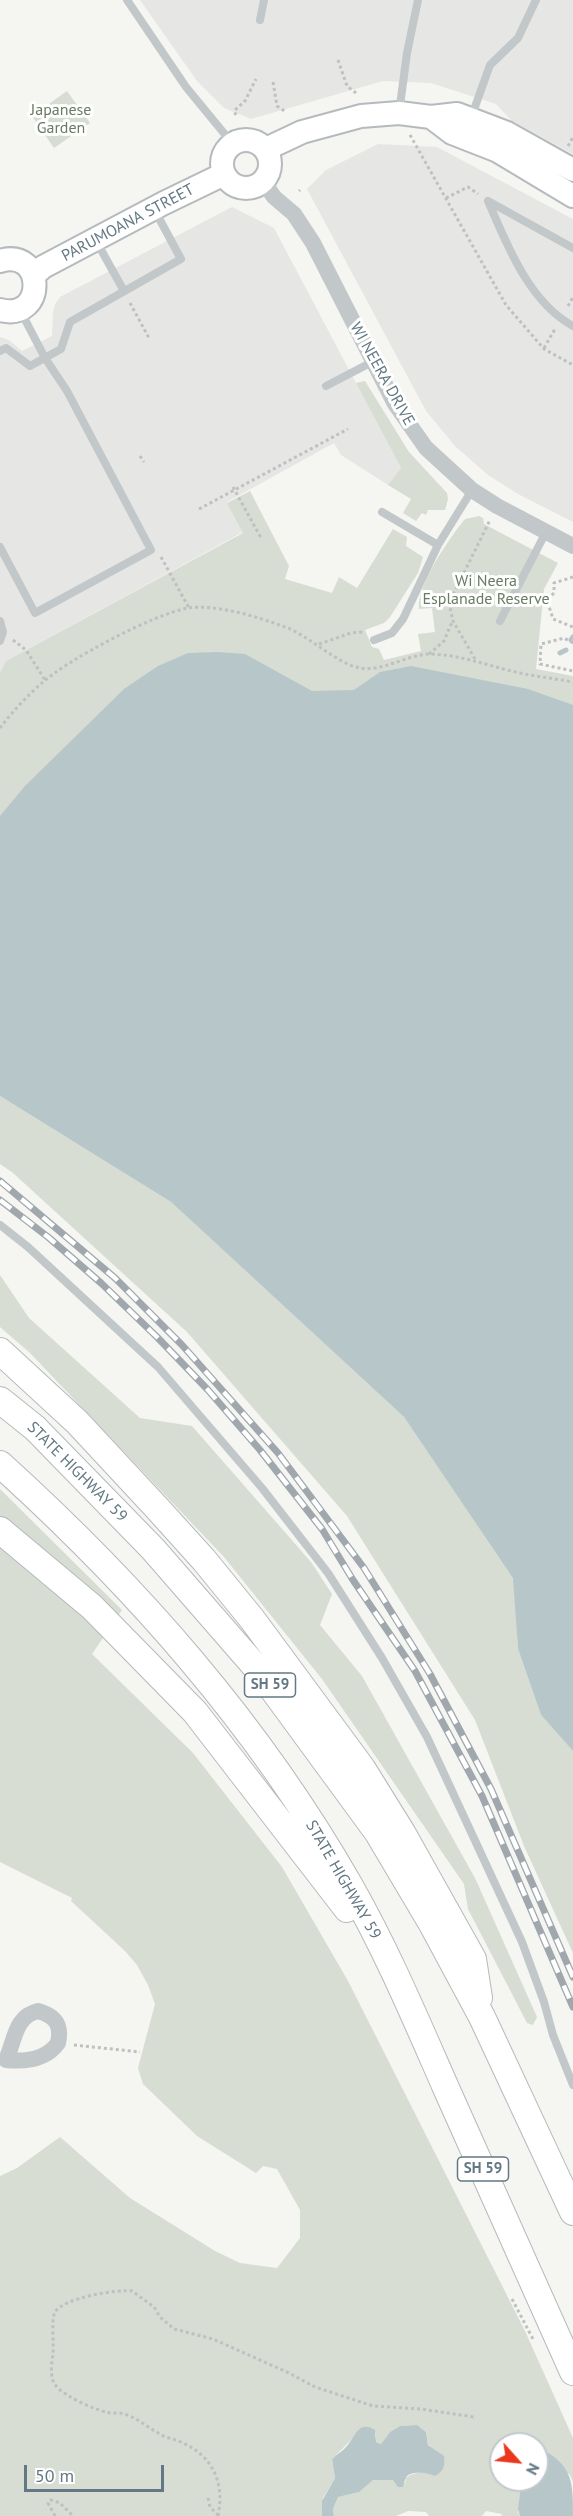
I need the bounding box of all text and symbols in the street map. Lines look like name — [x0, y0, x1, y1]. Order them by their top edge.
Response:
park label: Japanese Garden — [31, 100, 91, 138]
street label: PARUMOANA STREET — [59, 180, 197, 266]
street label: WI NEERA DRIVE — [346, 319, 418, 429]
park label: Wi Neera Esplanade Reserve — [422, 571, 550, 609]
street label: STATE HIGHWAY 59 — [23, 1418, 131, 1526]
road number: SH 59 — [244, 1673, 296, 1697]
street label: STATE HIGHWAY 59 — [301, 1817, 385, 1943]
road number: SH 59 — [458, 2157, 508, 2181]
north arrow — [489, 2432, 549, 2492]
scale bar — [27, 2453, 166, 2491]
text: N — [522, 2460, 545, 2478]
text: 50 m — [35, 2464, 74, 2487]

